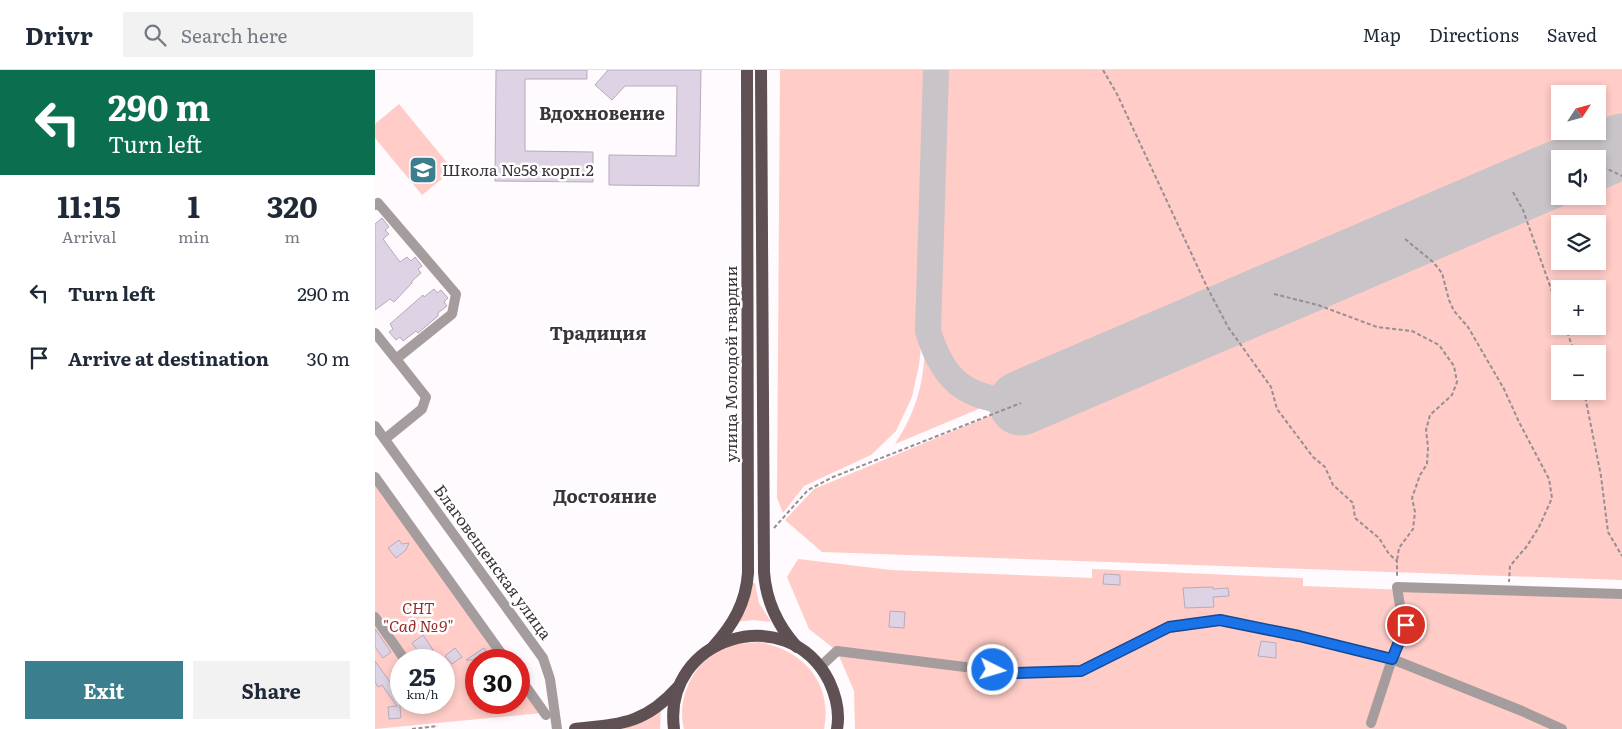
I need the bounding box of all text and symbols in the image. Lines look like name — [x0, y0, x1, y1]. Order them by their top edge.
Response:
search box — [123, 12, 473, 57]
text: Drivr — [25, 17, 93, 52]
icon: search — [141, 21, 169, 49]
text: Search here — [181, 21, 287, 49]
text: Map — [1363, 21, 1401, 48]
text: Directions — [1429, 21, 1519, 48]
text: Saved — [1547, 21, 1597, 48]
text: 290 m — [108, 80, 210, 132]
north arrow — [1551, 85, 1606, 140]
map controls — [1551, 85, 1606, 400]
icon: left — [25, 90, 90, 155]
district label: Вдохновение — [539, 99, 665, 126]
text: Turn left — [108, 127, 202, 160]
button: sound — [1551, 150, 1606, 205]
school or university icon: Школа №58 корп.2 — [408, 155, 438, 185]
place label: Школа №58 корп.2 — [442, 157, 594, 181]
text: 11:15 — [57, 183, 121, 227]
text: 1 — [188, 183, 200, 227]
text: 320 — [267, 183, 318, 227]
button: layers — [1551, 215, 1606, 270]
text: Arrival — [62, 224, 116, 248]
text: min — [178, 224, 210, 248]
text: m — [284, 224, 300, 248]
street label: улица Молодой гвардии — [718, 266, 742, 462]
icon: left — [25, 279, 53, 307]
text: Turn left — [68, 279, 155, 307]
text: 290 m — [297, 279, 350, 307]
button: + — [1551, 280, 1606, 335]
district label: Традиция — [550, 319, 646, 346]
icon: arrive — [25, 344, 53, 372]
text: Arrive at destination — [68, 344, 269, 372]
text: 30 m — [306, 344, 350, 372]
button: − — [1551, 345, 1606, 400]
street label: Благовещенская улица — [429, 479, 559, 644]
district label: Достояние — [553, 482, 657, 509]
park label: СНТ "Сад №9" — [382, 595, 454, 637]
pin — [1385, 604, 1427, 646]
icon: arrive — [1392, 611, 1420, 639]
position arrow — [966, 643, 1018, 695]
speed limit sign: 30 — [465, 649, 530, 714]
text: 25 — [409, 657, 436, 694]
button: Exit — [25, 661, 183, 719]
button: Share — [193, 661, 350, 719]
text: km/h — [407, 685, 438, 703]

